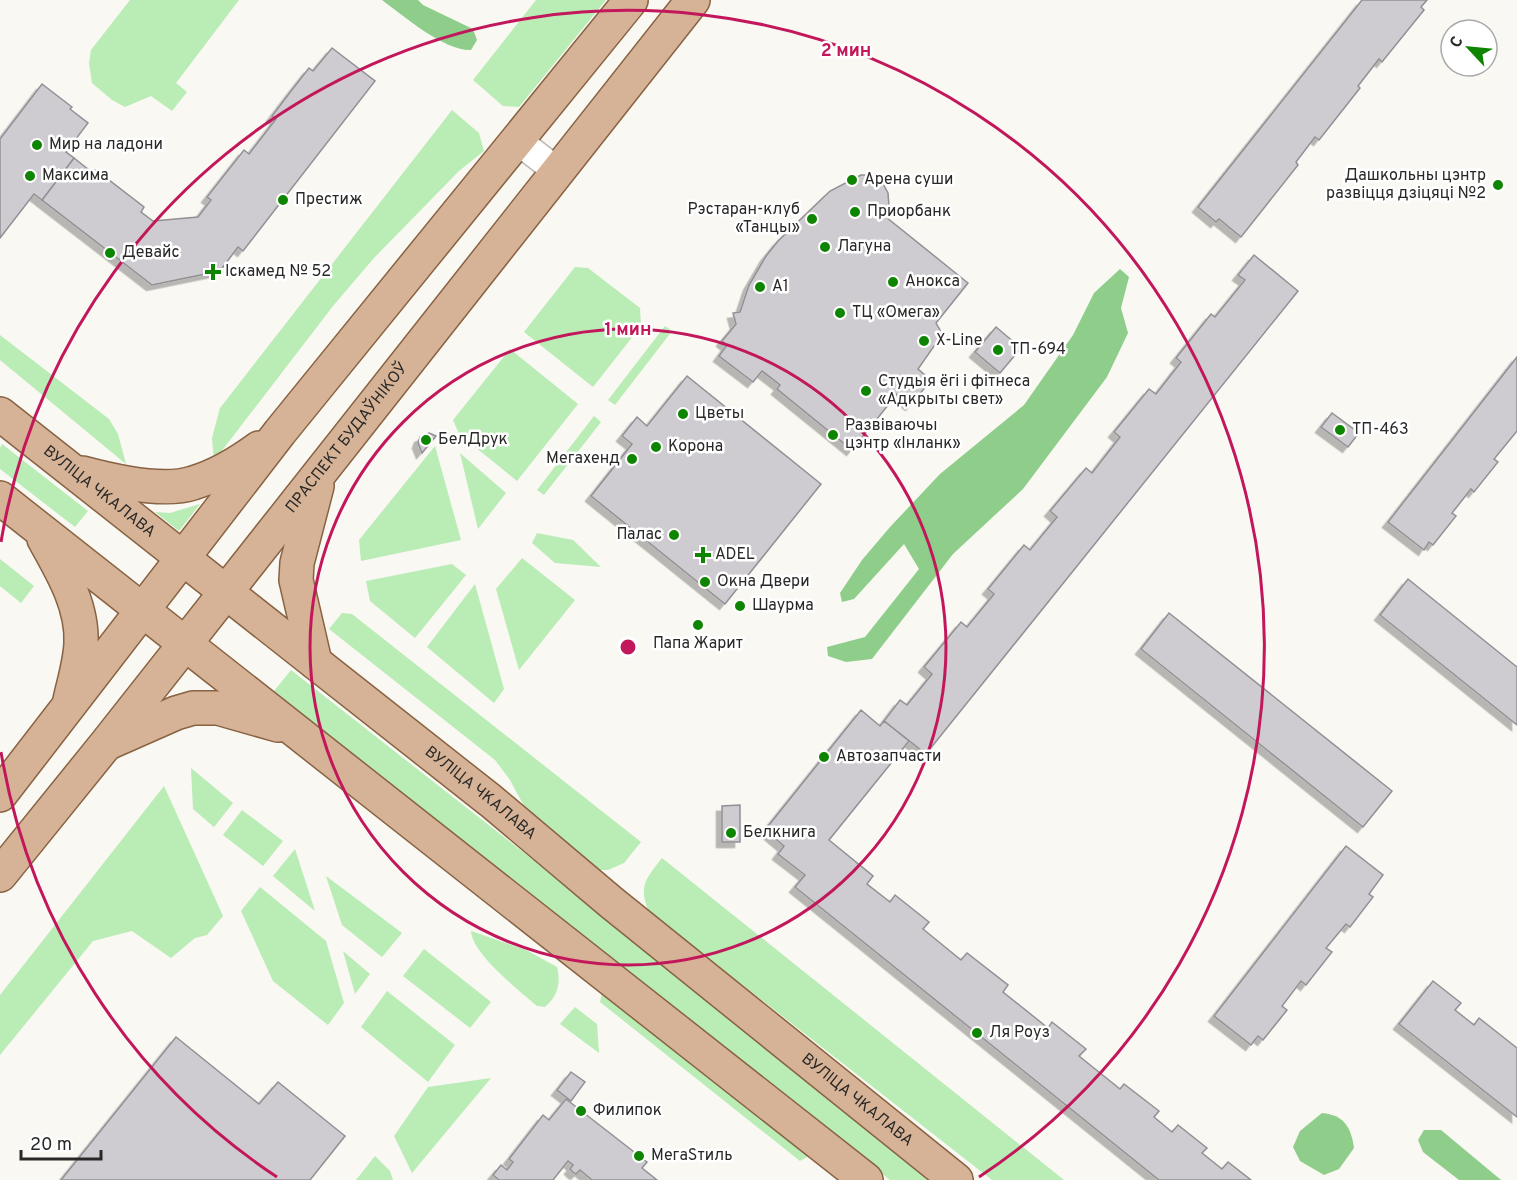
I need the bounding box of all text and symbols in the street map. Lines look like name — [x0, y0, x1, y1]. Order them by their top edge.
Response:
north arrow — [1439, 18, 1499, 78]
text: С — [1446, 33, 1469, 51]
text: 2 мин — [821, 40, 871, 63]
place label: Мир на ладони — [49, 135, 163, 155]
marker: Мир на ладони — [30, 138, 44, 152]
place label: Максима — [42, 166, 109, 186]
place label: Дашкольны цэнтр развіцця дзіцяці №2 — [1326, 166, 1486, 204]
marker: Максима — [23, 169, 37, 183]
place label: Арена суши — [864, 170, 954, 190]
marker: Арена суши — [845, 173, 859, 187]
marker: Дашкольны цэнтр развіцця дзіцяці №2 — [1491, 178, 1505, 192]
place label: Престиж — [295, 190, 363, 210]
marker: Престиж — [276, 193, 290, 207]
place label: Рэстаран-клуб «Танцы» — [688, 200, 800, 238]
place label: Приорбанк — [867, 202, 951, 222]
marker: Приорбанк — [848, 205, 862, 219]
marker: Рэстаран-клуб «Танцы» — [805, 212, 819, 226]
place label: Лагуна — [837, 237, 891, 257]
marker: Лагуна — [818, 240, 832, 254]
place label: Девайс — [122, 243, 179, 263]
marker: Девайс — [103, 246, 117, 260]
place label: Іскамед № 52 — [225, 262, 331, 282]
marker: Іскамед № 52 — [206, 265, 220, 279]
place label: Анокса — [905, 272, 960, 292]
marker: Анокса — [886, 275, 900, 289]
place label: A1 — [772, 277, 789, 297]
marker: A1 — [753, 280, 767, 294]
place label: ТЦ «Омега» — [852, 303, 940, 323]
marker: ТЦ «Омега» — [833, 306, 847, 320]
text: 1 мин — [605, 319, 651, 342]
place label: X-Line — [936, 331, 982, 351]
marker: X-Line — [917, 334, 931, 348]
place label: ТП-694 — [1010, 340, 1066, 360]
marker: ТП-694 — [991, 343, 1005, 357]
street label: ПРАСПЕКТ БУДАЎНІКОЎ — [282, 358, 413, 518]
place label: Студыя ёгі і фітнеса «Адкрыты свет» — [878, 372, 1030, 410]
marker: Студыя ёгі і фітнеса «Адкрыты свет» — [859, 384, 873, 398]
place label: Цветы — [695, 404, 744, 424]
marker: Цветы — [676, 407, 690, 421]
place label: Развіваючы цэнтр «Інланк» — [845, 416, 961, 454]
place label: ТП-463 — [1352, 420, 1409, 440]
marker: ТП-463 — [1333, 423, 1347, 437]
marker: Развіваючы цэнтр «Інланк» — [826, 428, 840, 442]
place label: БелДрук — [438, 430, 508, 450]
marker: БелДрук — [419, 433, 433, 447]
place label: Корона — [668, 437, 723, 457]
marker: Корона — [649, 440, 663, 454]
street label: ВУЛІЦА ЧКАЛАВА — [39, 442, 159, 543]
place label: Мегахенд — [546, 449, 620, 469]
marker: Мегахенд — [625, 452, 639, 466]
place label: Палас — [616, 525, 662, 545]
marker: Палас — [667, 528, 681, 542]
place label: ADEL — [715, 545, 755, 565]
marker: ADEL — [696, 548, 710, 562]
place label: Окна Двери — [717, 572, 810, 592]
marker: Окна Двери — [698, 575, 712, 589]
place label: Шаурма — [752, 596, 814, 616]
marker: Шаурма — [733, 599, 747, 613]
marker: Папа Жарит — [691, 618, 705, 632]
place label: Папа Жарит — [653, 634, 743, 654]
centre of rings — [618, 637, 638, 657]
street label: ВУЛІЦА ЧКАЛАВА — [420, 742, 540, 845]
place label: Автозапчасти — [836, 747, 941, 767]
marker: Автозапчасти — [817, 750, 831, 764]
place label: Белкнига — [743, 823, 816, 843]
marker: Белкнига — [724, 826, 738, 840]
place label: Ля Роуз — [989, 1023, 1050, 1043]
marker: Ля Роуз — [970, 1026, 984, 1040]
street label: ВУЛІЦА ЧКАЛАВА — [797, 1049, 917, 1151]
place label: Филипок — [593, 1101, 662, 1121]
marker: Филипок — [574, 1104, 588, 1118]
scale bar — [21, 1123, 100, 1161]
text: 20 m — [30, 1134, 72, 1157]
place label: МегаSтиль — [651, 1146, 733, 1166]
marker: МегаSтиль — [632, 1149, 646, 1163]

